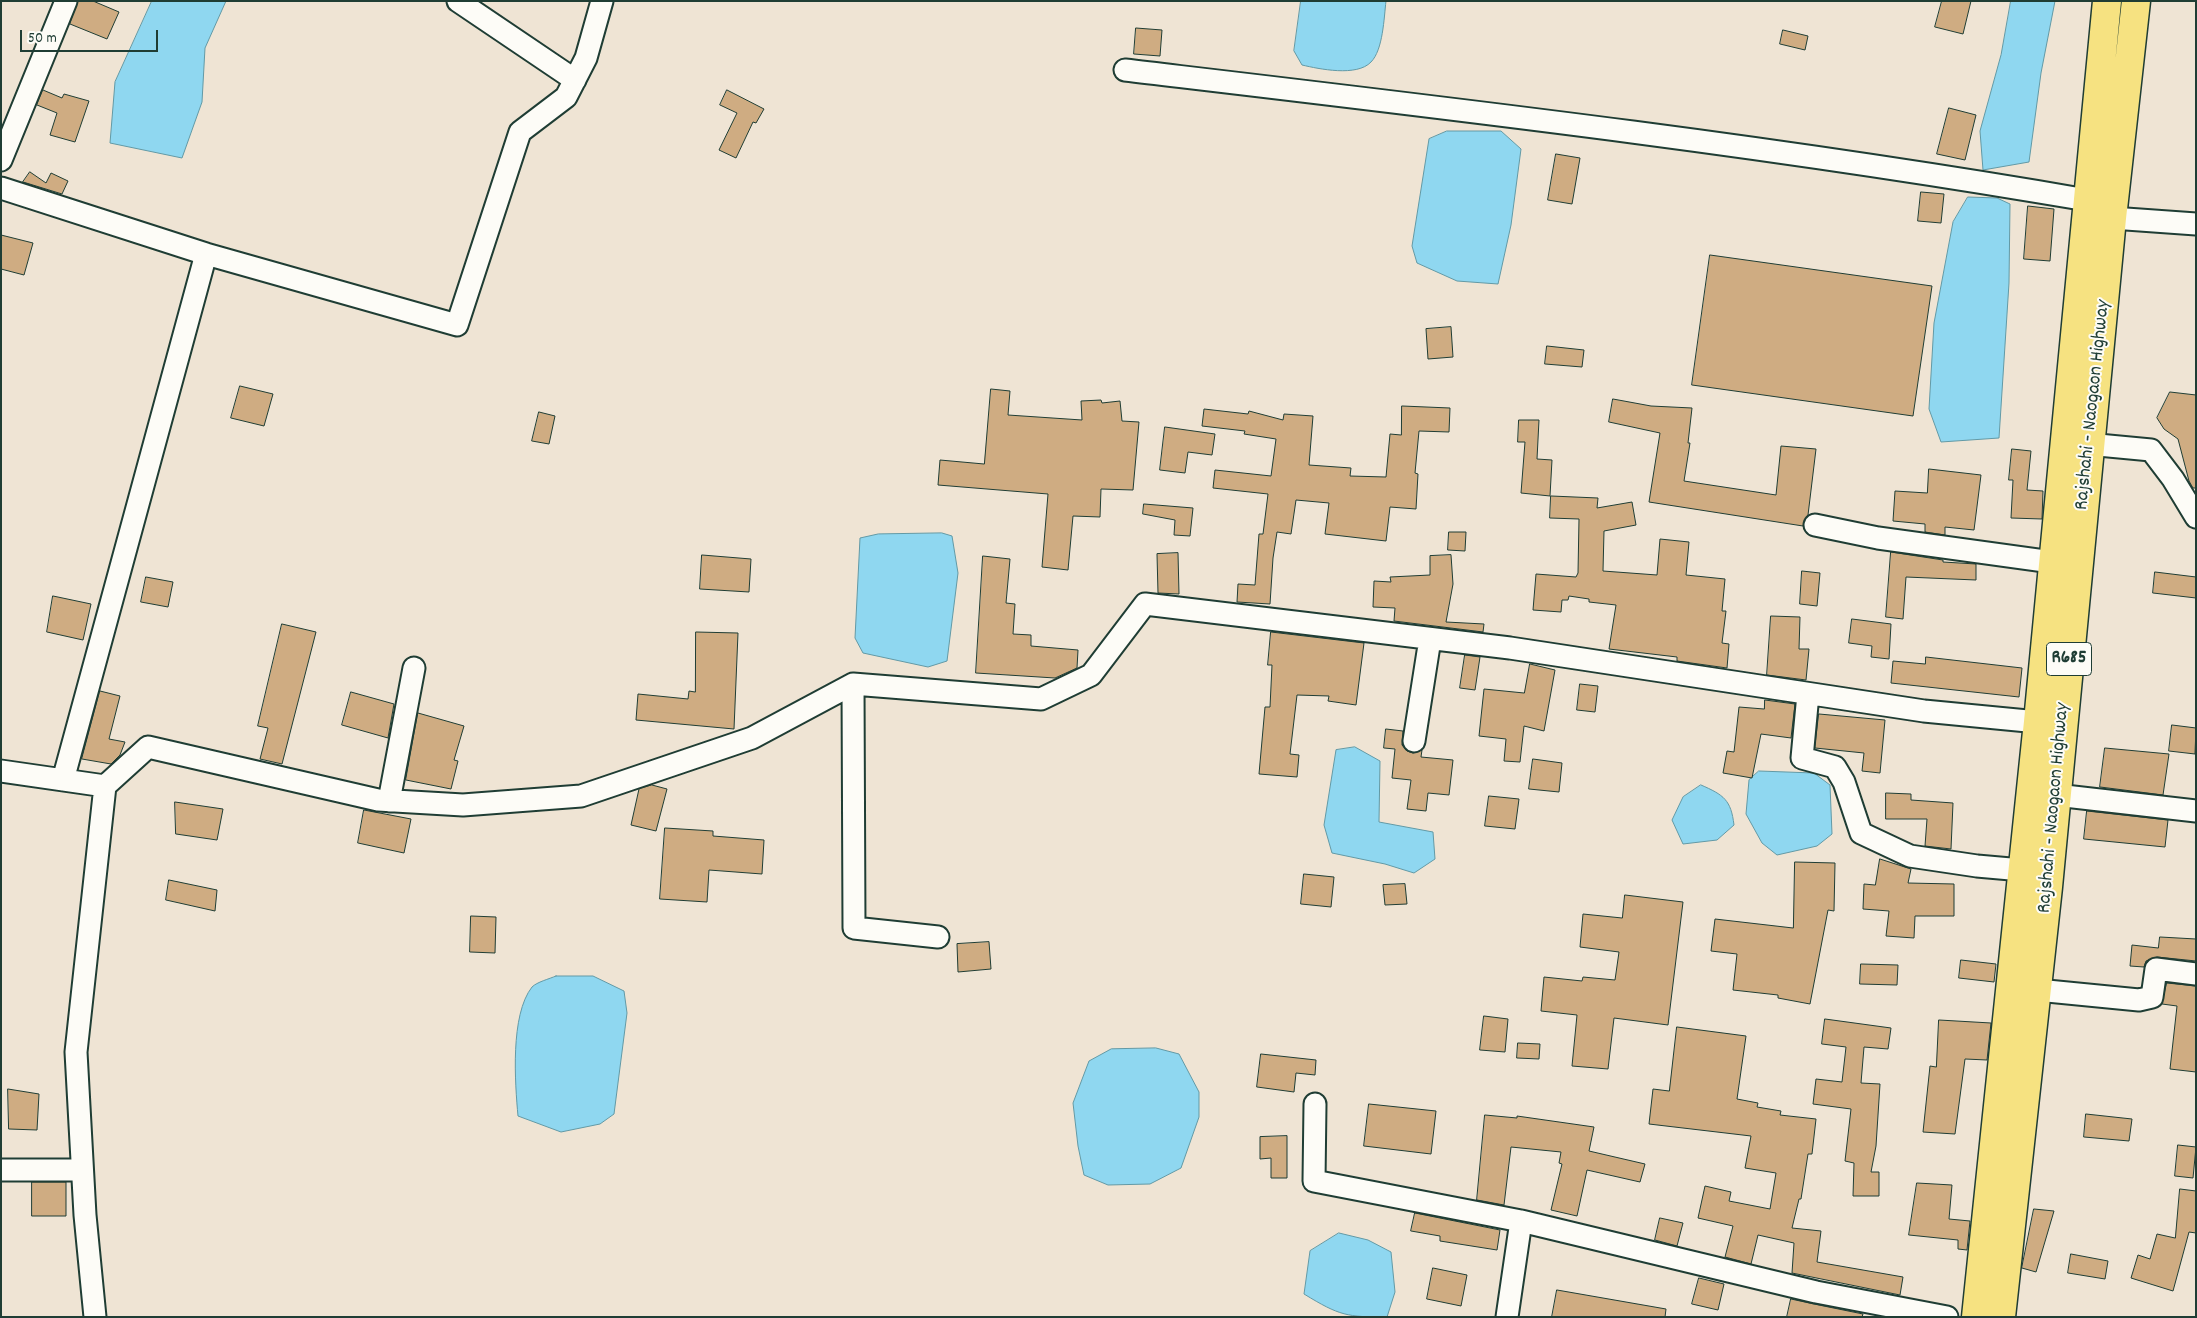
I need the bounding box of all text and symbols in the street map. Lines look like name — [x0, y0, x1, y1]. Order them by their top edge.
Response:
scale bar — [22, 20, 160, 52]
text: 50 m — [28, 28, 57, 50]
street label: Rajshahi - Naogaon Highway — [2071, 299, 2117, 511]
road number: R685 — [2046, 642, 2092, 676]
street label: Rajshahi - Naogaon Highway — [2034, 702, 2076, 914]

